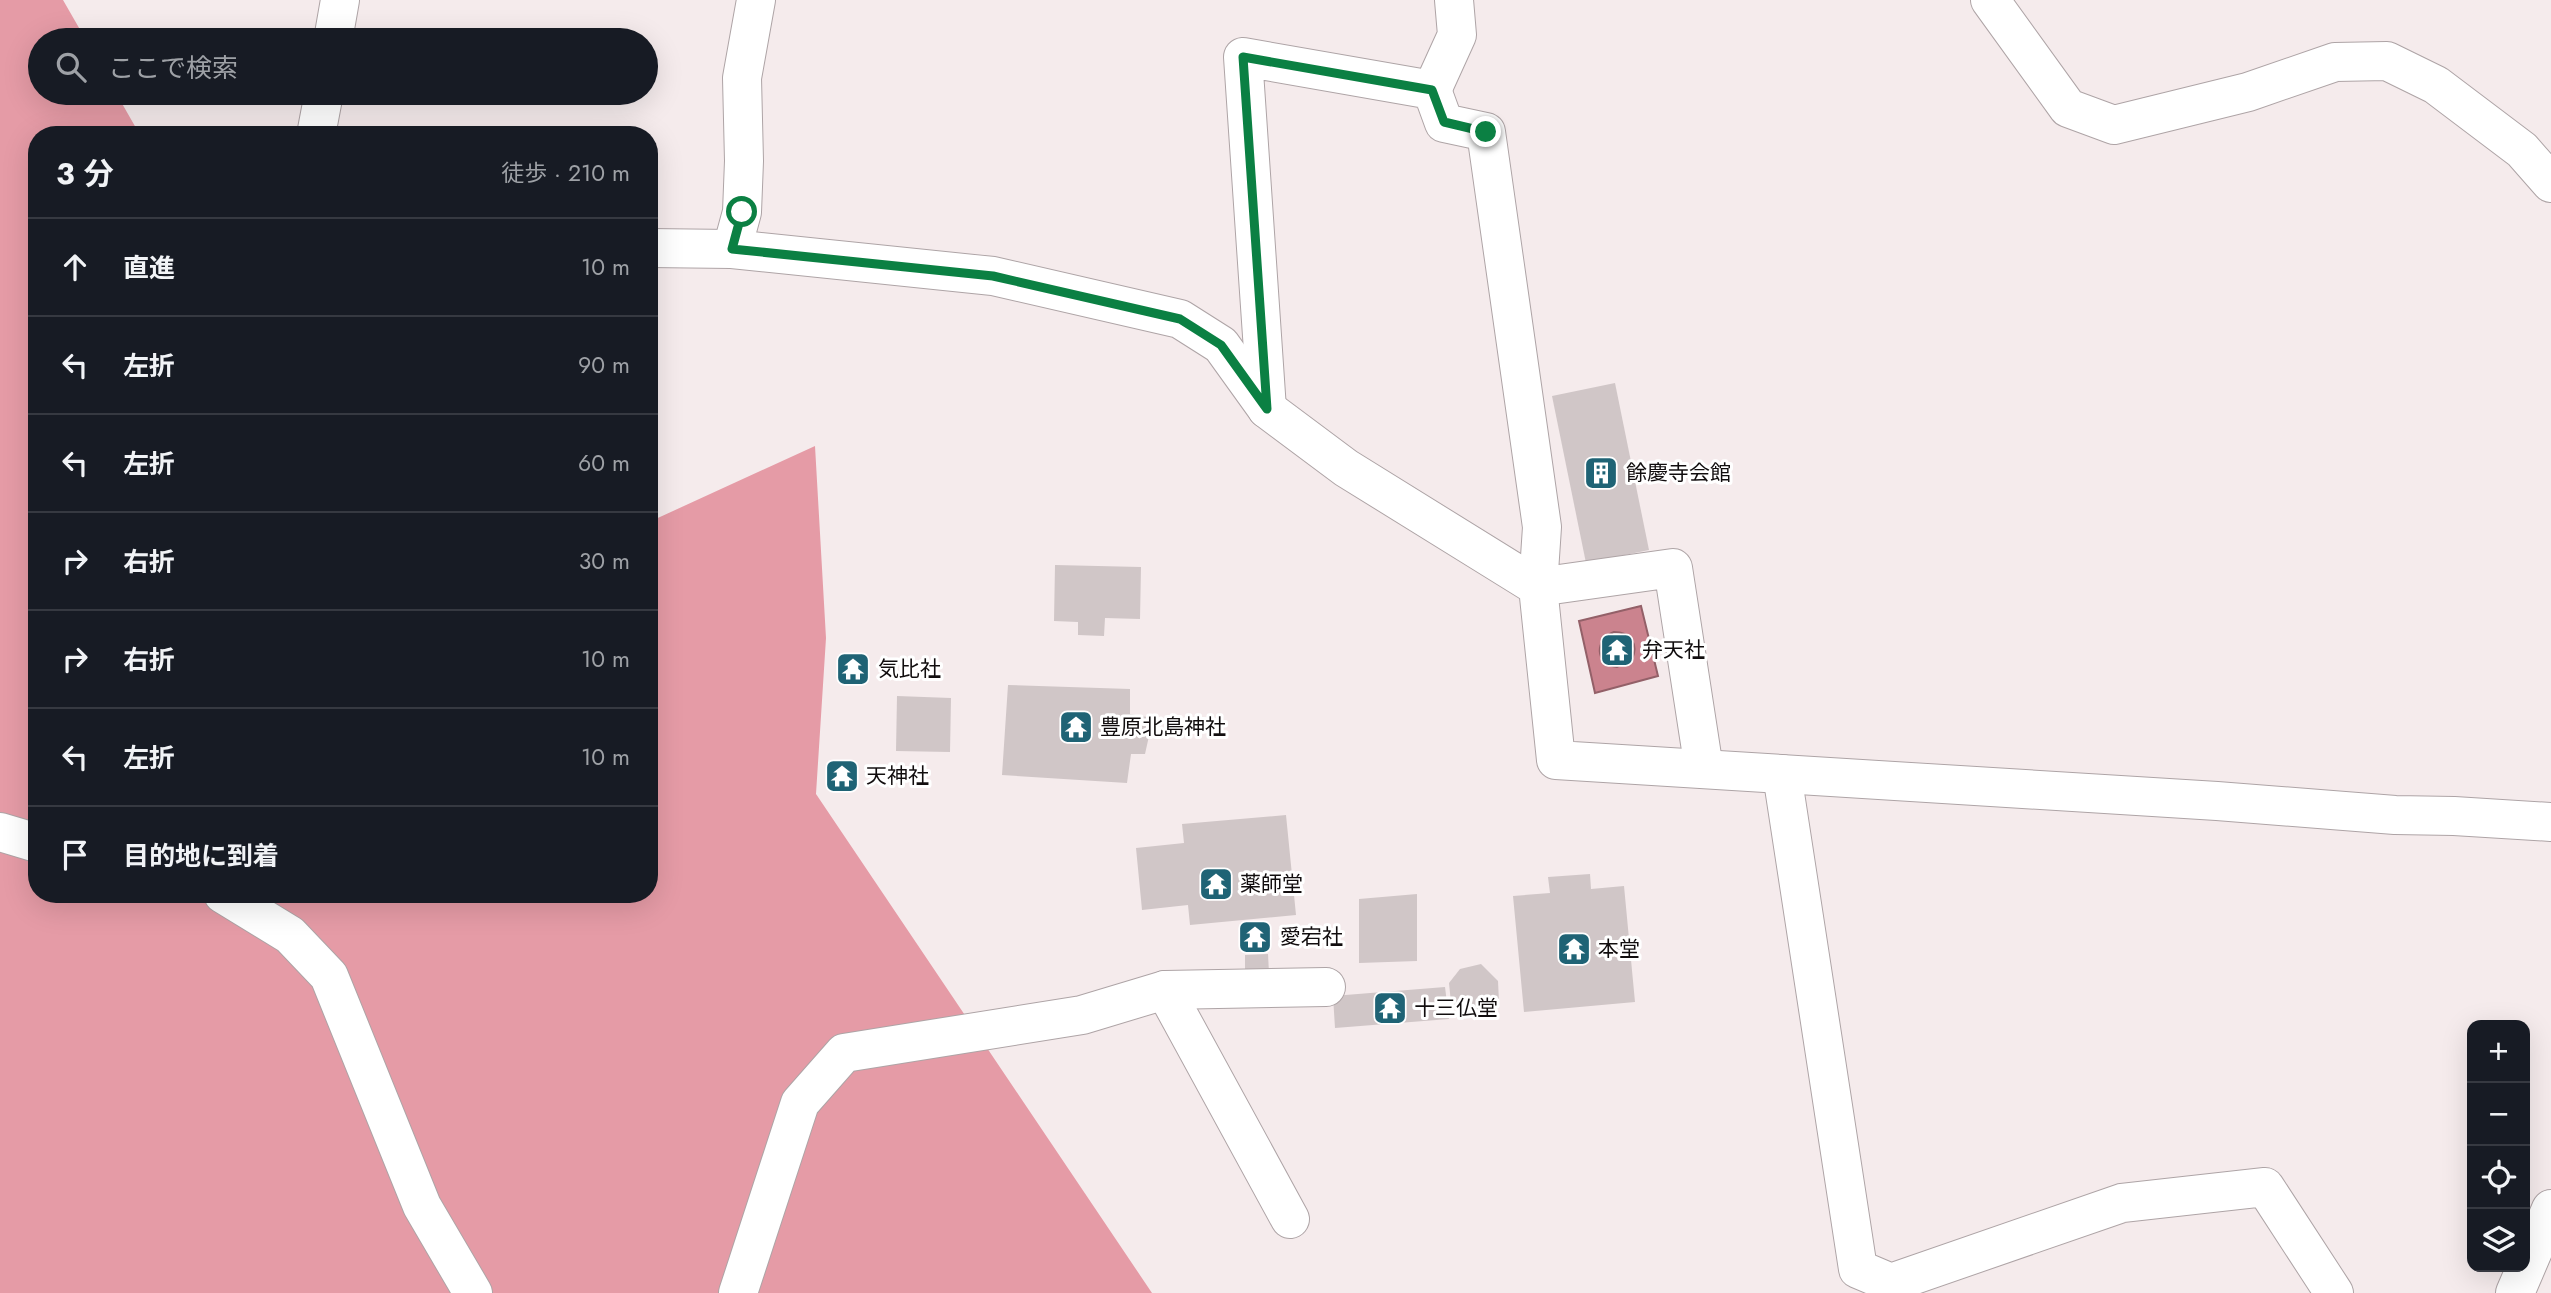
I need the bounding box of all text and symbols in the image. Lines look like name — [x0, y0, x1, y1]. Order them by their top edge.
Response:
search box — [28, 28, 658, 105]
icon: search — [52, 48, 90, 86]
text: ここで検索 — [108, 49, 238, 87]
route end — [1470, 116, 1501, 147]
text: 3 分 — [56, 152, 114, 195]
text: 徒歩 · 210 m — [501, 156, 630, 190]
route start — [726, 196, 757, 227]
icon: ahead — [56, 248, 94, 286]
text: 直進 — [123, 249, 175, 287]
text: 10 m — [581, 250, 630, 284]
icon: left — [56, 346, 94, 384]
text: 左折 — [123, 347, 175, 385]
text: 90 m — [578, 348, 630, 382]
icon: left — [56, 444, 94, 482]
text: 左折 — [123, 445, 175, 483]
text: 60 m — [578, 446, 630, 480]
building icon: 餘慶寺会館 — [1582, 454, 1620, 492]
place label: 餘慶寺会館 — [1626, 458, 1731, 488]
icon: right — [56, 542, 94, 580]
text: 右折 — [123, 543, 175, 581]
text: 30 m — [579, 544, 630, 578]
temple icon: 弁天社 — [1598, 631, 1636, 669]
place label: 弁天社 — [1642, 635, 1705, 665]
icon: right — [56, 640, 94, 678]
text: 右折 — [123, 641, 175, 679]
text: 10 m — [581, 642, 630, 676]
temple icon: 気比社 — [834, 650, 872, 688]
place label: 気比社 — [878, 654, 941, 684]
temple icon: 豊原北島神社 — [1057, 708, 1095, 746]
place label: 豊原北島神社 — [1100, 712, 1226, 742]
icon: left — [56, 738, 94, 776]
text: 左折 — [123, 739, 175, 777]
text: 10 m — [581, 740, 630, 774]
temple icon: 天神社 — [823, 757, 861, 795]
place label: 天神社 — [866, 761, 929, 791]
icon: arrive — [56, 836, 94, 874]
text: 目的地に到着 — [123, 837, 279, 875]
temple icon: 薬師堂 — [1197, 865, 1235, 903]
place label: 薬師堂 — [1240, 869, 1303, 899]
temple icon: 愛宕社 — [1236, 918, 1274, 956]
place label: 愛宕社 — [1280, 922, 1343, 952]
temple icon: 本堂 — [1555, 930, 1593, 968]
place label: 本堂 — [1598, 934, 1640, 964]
temple icon: 十三仏堂 — [1371, 989, 1409, 1027]
place label: 十三仏堂 — [1414, 993, 1498, 1023]
map controls — [2467, 1020, 2530, 1272]
button: + — [2467, 1020, 2530, 1083]
button: − — [2467, 1083, 2530, 1146]
button: locate — [2467, 1146, 2530, 1209]
button: layers — [2467, 1209, 2530, 1272]

